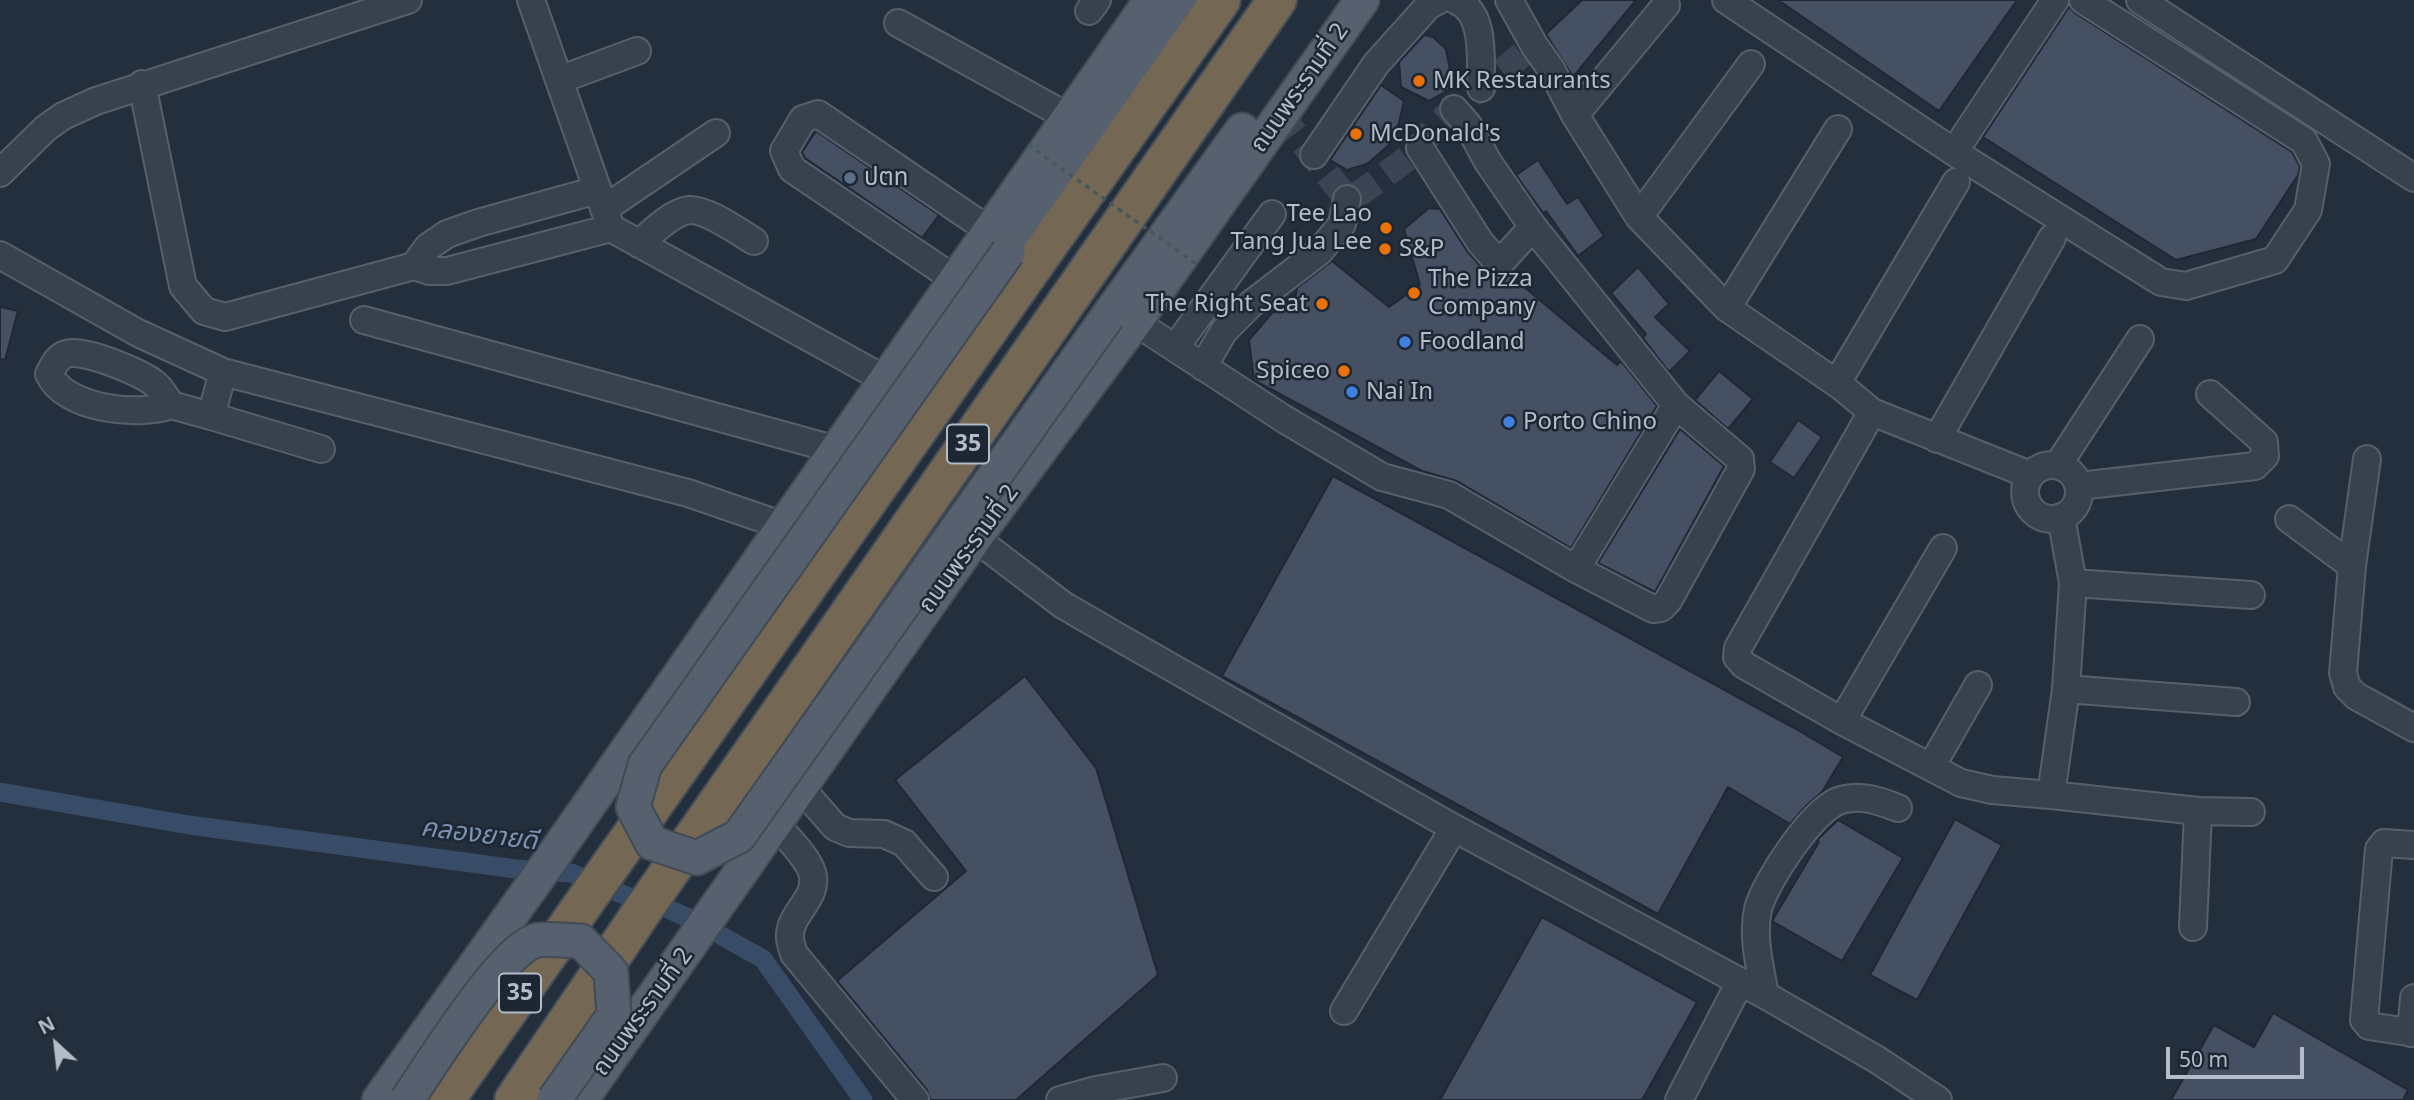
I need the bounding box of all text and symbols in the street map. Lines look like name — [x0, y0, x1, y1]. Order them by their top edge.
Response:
street label: ถนนพระรามที่ 2 — [1245, 18, 1355, 158]
place label: MK Restaurants — [1433, 67, 1611, 95]
marker: MK Restaurants — [1411, 73, 1427, 89]
place label: McDonald's — [1370, 120, 1501, 148]
marker: McDonald's — [1348, 126, 1364, 142]
place label: ปตท — [864, 164, 908, 192]
marker: ปตท — [842, 170, 858, 186]
place label: Tee Lao Tang Jua Lee — [1231, 200, 1372, 256]
marker: Tee Lao Tang Jua Lee — [1378, 220, 1394, 236]
place label: S&P — [1399, 235, 1444, 263]
marker: S&P — [1377, 241, 1393, 257]
place label: The Pizza Company — [1428, 265, 1535, 321]
marker: The Pizza Company — [1406, 285, 1422, 301]
place label: The Right Seat — [1146, 290, 1308, 318]
marker: The Right Seat — [1314, 296, 1330, 312]
place label: Foodland — [1419, 328, 1525, 356]
marker: Foodland — [1397, 334, 1413, 350]
place label: Spiceo — [1256, 357, 1330, 385]
marker: Spiceo — [1336, 363, 1352, 379]
place label: Nai In — [1366, 378, 1433, 406]
marker: Nai In — [1344, 384, 1360, 400]
place label: Porto Chino — [1523, 408, 1657, 436]
marker: Porto Chino — [1501, 414, 1517, 430]
road number: 35 — [947, 424, 989, 464]
street label: ถนนพระรามที่ 2 — [913, 479, 1025, 619]
water label: คลองยายดี — [419, 812, 539, 858]
street label: ถนนพระรามที่ 2 — [587, 942, 699, 1082]
road number: 35 — [499, 974, 541, 1012]
north arrow — [21, 1009, 91, 1079]
text: N — [34, 1010, 59, 1040]
scale bar — [2169, 1034, 2307, 1078]
text: 50 m — [2179, 1045, 2228, 1073]

